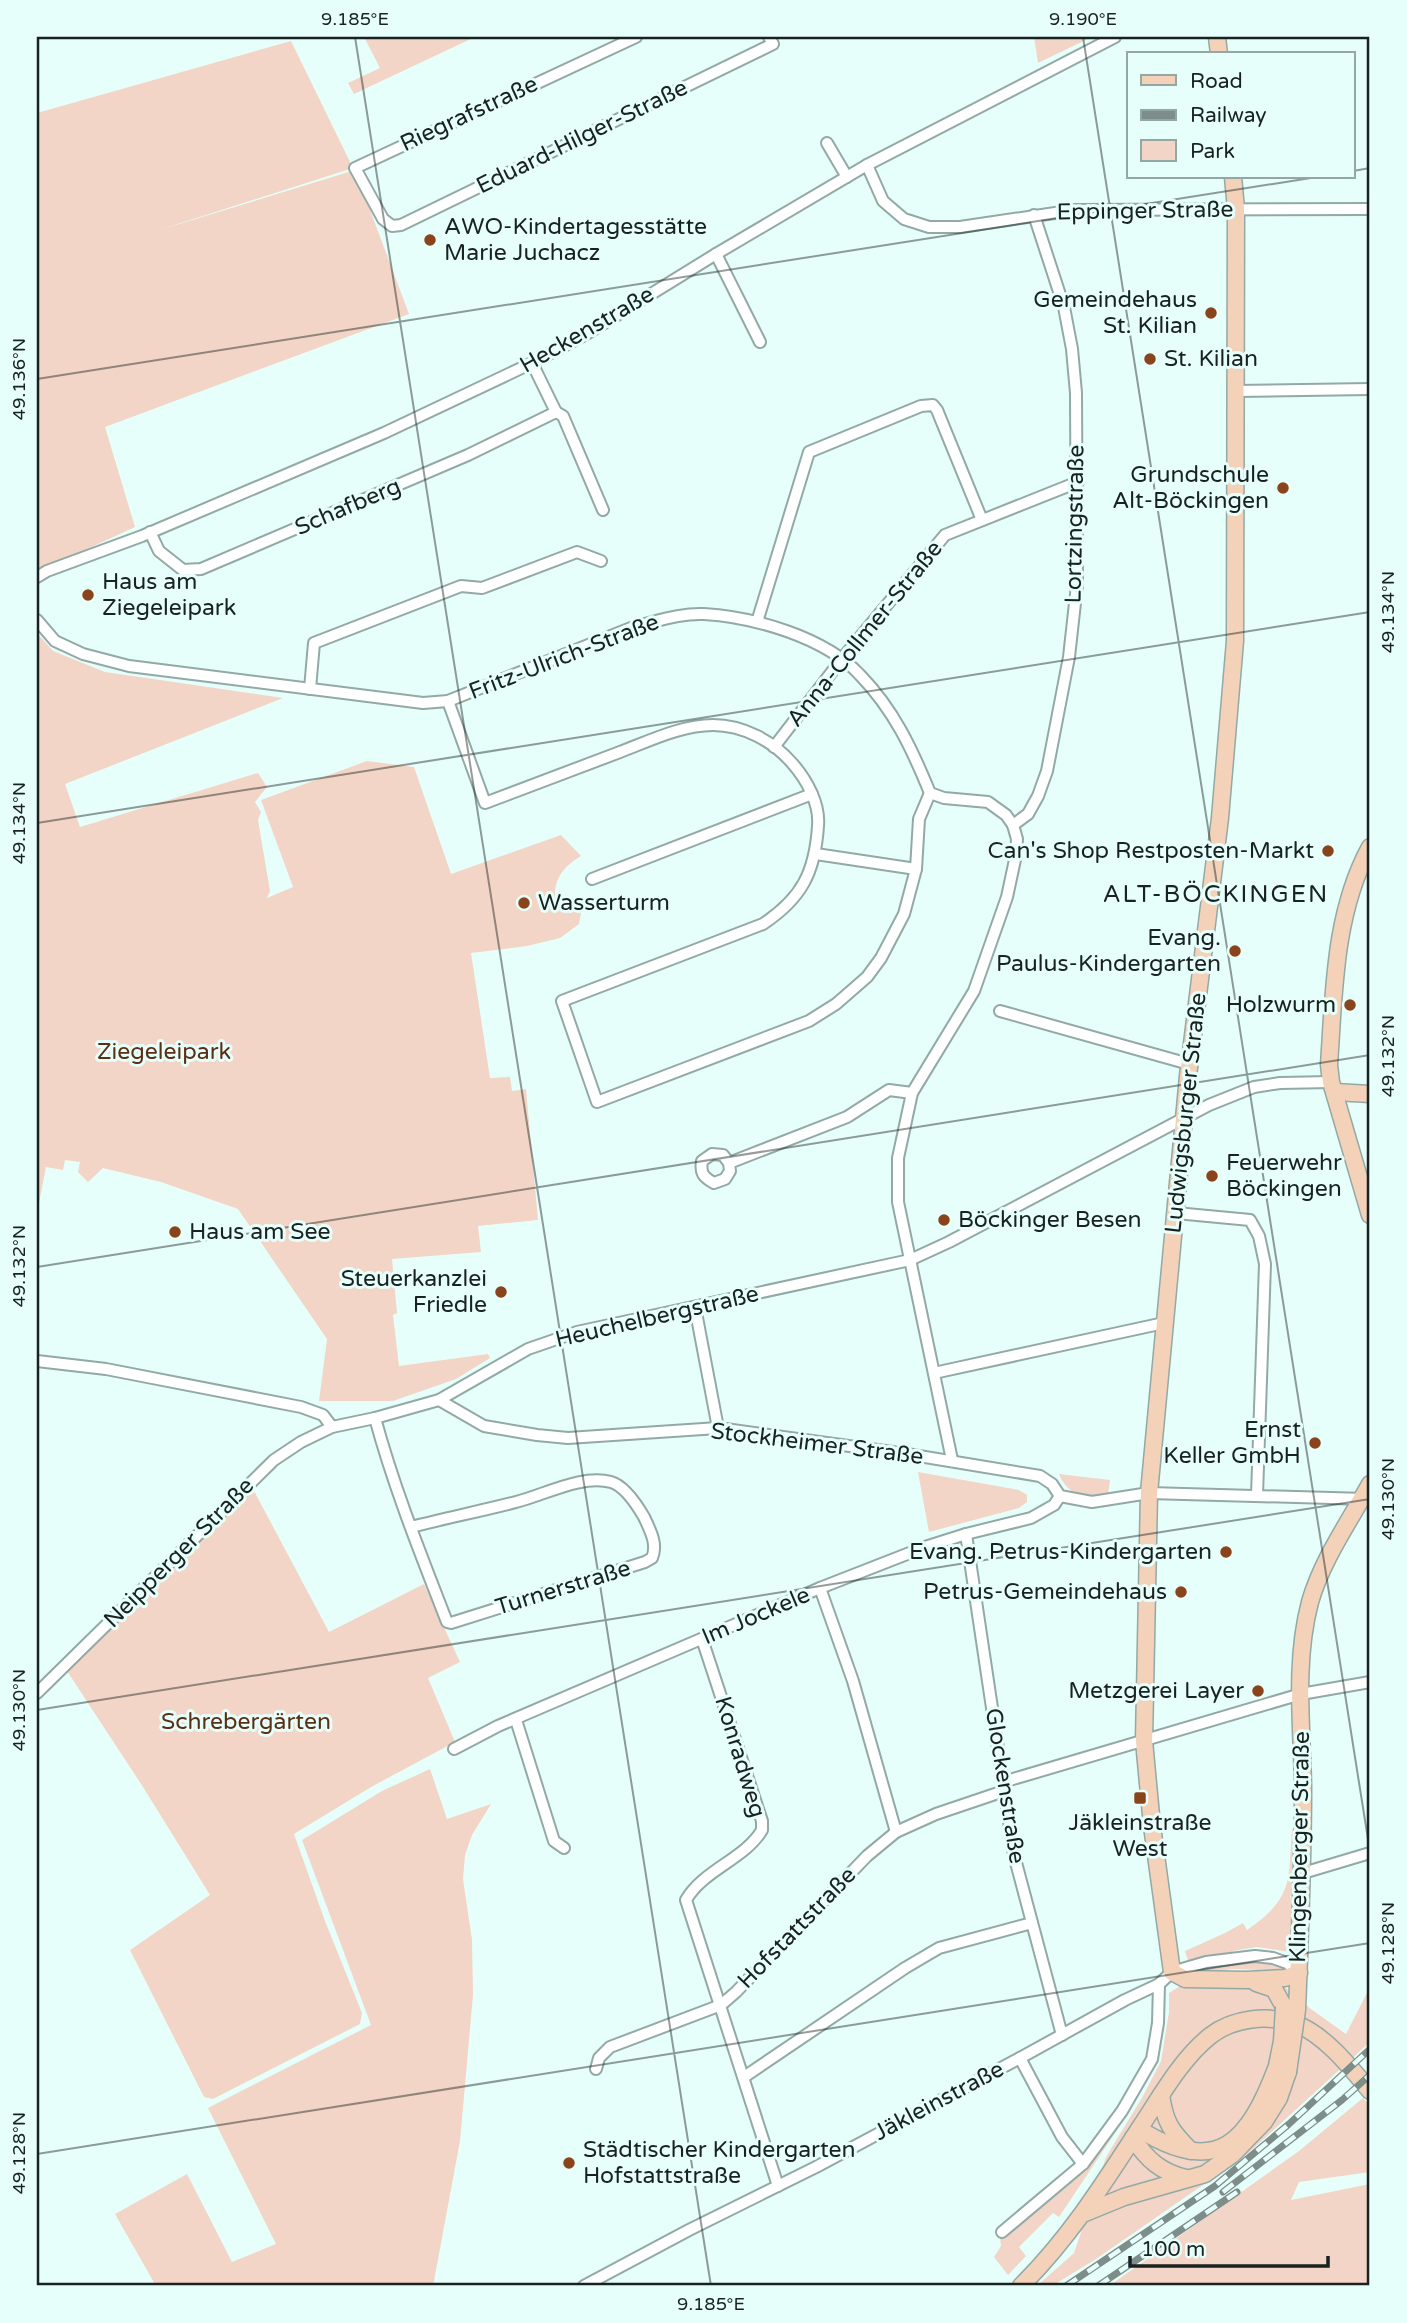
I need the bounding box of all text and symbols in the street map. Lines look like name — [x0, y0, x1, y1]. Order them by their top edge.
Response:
text: 9.185°E — [321, 8, 389, 30]
text: 9.190°E — [1049, 8, 1117, 30]
legend — [1127, 52, 1354, 178]
text: Road — [1190, 69, 1243, 94]
street label: Riegrafstraße — [396, 70, 542, 158]
street label: Eduard-Hilger-Straße — [472, 74, 692, 200]
text: Railway — [1190, 103, 1267, 128]
text: Park — [1190, 139, 1235, 164]
street label: Eppinger Straße — [1056, 195, 1234, 227]
place label: AWO-Kindertagesstätte Marie Juchacz — [444, 213, 707, 267]
marker: AWO-Kindertagesstätte Marie Juchacz — [422, 232, 438, 248]
street label: Heckenstraße — [515, 280, 659, 380]
place label: Gemeindehaus St. Kilian — [1033, 286, 1197, 340]
marker: Gemeindehaus St. Kilian — [1203, 305, 1219, 321]
text: 49.136°N — [8, 338, 30, 420]
place label: St. Kilian — [1164, 345, 1258, 373]
marker: St. Kilian — [1142, 351, 1158, 367]
street label: Lortzingstraße — [1060, 444, 1090, 604]
place label: Grundschule Alt-Böckingen — [1112, 461, 1269, 515]
street label: Schafberg — [291, 472, 405, 542]
marker: Grundschule Alt-Böckingen — [1275, 480, 1291, 496]
street label: Anna-Collmer-Straße — [781, 535, 949, 733]
place label: Haus am Ziegeleipark — [102, 568, 236, 622]
text: 49.134°N — [1377, 571, 1399, 653]
marker: Haus am Ziegeleipark — [80, 587, 96, 603]
street label: Fritz-Ulrich-Straße — [465, 608, 663, 706]
text: 49.134°N — [8, 782, 30, 864]
place label: Can's Shop Restposten-Markt — [988, 837, 1314, 865]
marker: Can's Shop Restposten-Markt — [1320, 843, 1336, 859]
district label: ALT-BÖCKINGEN — [1103, 880, 1329, 909]
place label: Wasserturm — [538, 889, 670, 917]
marker: Wasserturm — [516, 895, 532, 911]
place label: Evang. Paulus-Kindergarten — [996, 924, 1221, 978]
marker: Evang. Paulus-Kindergarten — [1227, 943, 1243, 959]
street label: Ludwigsburger Straße — [1159, 991, 1213, 1235]
place label: Holzwurm — [1226, 991, 1336, 1019]
marker: Holzwurm — [1342, 997, 1358, 1013]
text: 49.132°N — [1377, 1015, 1399, 1097]
park label: Ziegeleipark — [97, 1038, 231, 1066]
place label: Feuerwehr Böckingen — [1226, 1149, 1342, 1203]
marker: Feuerwehr Böckingen — [1204, 1168, 1220, 1184]
place label: Böckinger Besen — [958, 1206, 1142, 1234]
marker: Böckinger Besen — [936, 1212, 952, 1228]
place label: Haus am See — [189, 1218, 330, 1246]
marker: Haus am See — [167, 1224, 183, 1240]
text: 49.132°N — [8, 1225, 30, 1307]
place label: Steuerkanzlei Friedle — [341, 1265, 487, 1319]
street label: Heuchelbergstraße — [552, 1280, 762, 1354]
marker: Steuerkanzlei Friedle — [493, 1284, 509, 1300]
place label: Ernst Keller GmbH — [1163, 1416, 1301, 1470]
street label: Stockheimer Straße — [709, 1417, 925, 1471]
marker: Ernst Keller GmbH — [1307, 1435, 1323, 1451]
text: 49.130°N — [1377, 1458, 1399, 1540]
street label: Neipperger Straße — [98, 1472, 260, 1634]
place label: Evang. Petrus-Kindergarten — [909, 1538, 1212, 1566]
marker: Evang. Petrus-Kindergarten — [1218, 1544, 1234, 1560]
street label: Turnerstraße — [492, 1554, 634, 1622]
place label: Petrus-Gemeindehaus — [923, 1578, 1167, 1606]
street label: Im Jockele — [698, 1581, 814, 1651]
marker: Petrus-Gemeindehaus — [1173, 1584, 1189, 1600]
text: 49.130°N — [8, 1669, 30, 1751]
place label: Metzgerei Layer — [1068, 1677, 1244, 1705]
marker: Metzgerei Layer — [1250, 1683, 1266, 1699]
street label: Konradweg — [708, 1693, 772, 1821]
street label: Glockenstraße — [979, 1706, 1031, 1866]
park label: Schrebergärten — [161, 1708, 331, 1736]
street label: Klingenberger Straße — [1284, 1731, 1316, 1963]
marker: Jäkleinstraße West — [1132, 1790, 1148, 1806]
place label: Jäkleinstraße West — [1068, 1809, 1212, 1863]
street label: Hofstattstraße — [732, 1861, 862, 1995]
text: 49.128°N — [1377, 1902, 1399, 1984]
street label: Jäkleinstraße — [869, 2055, 1009, 2147]
text: 49.128°N — [8, 2112, 30, 2194]
place label: Städtischer Kindergarten Hofstattstraße — [583, 2136, 856, 2190]
marker: Städtischer Kindergarten Hofstattstraße — [561, 2155, 577, 2171]
scale bar — [1130, 2225, 1328, 2269]
text: 100 m — [1141, 2237, 1205, 2262]
text: 9.185°E — [677, 2293, 745, 2315]

